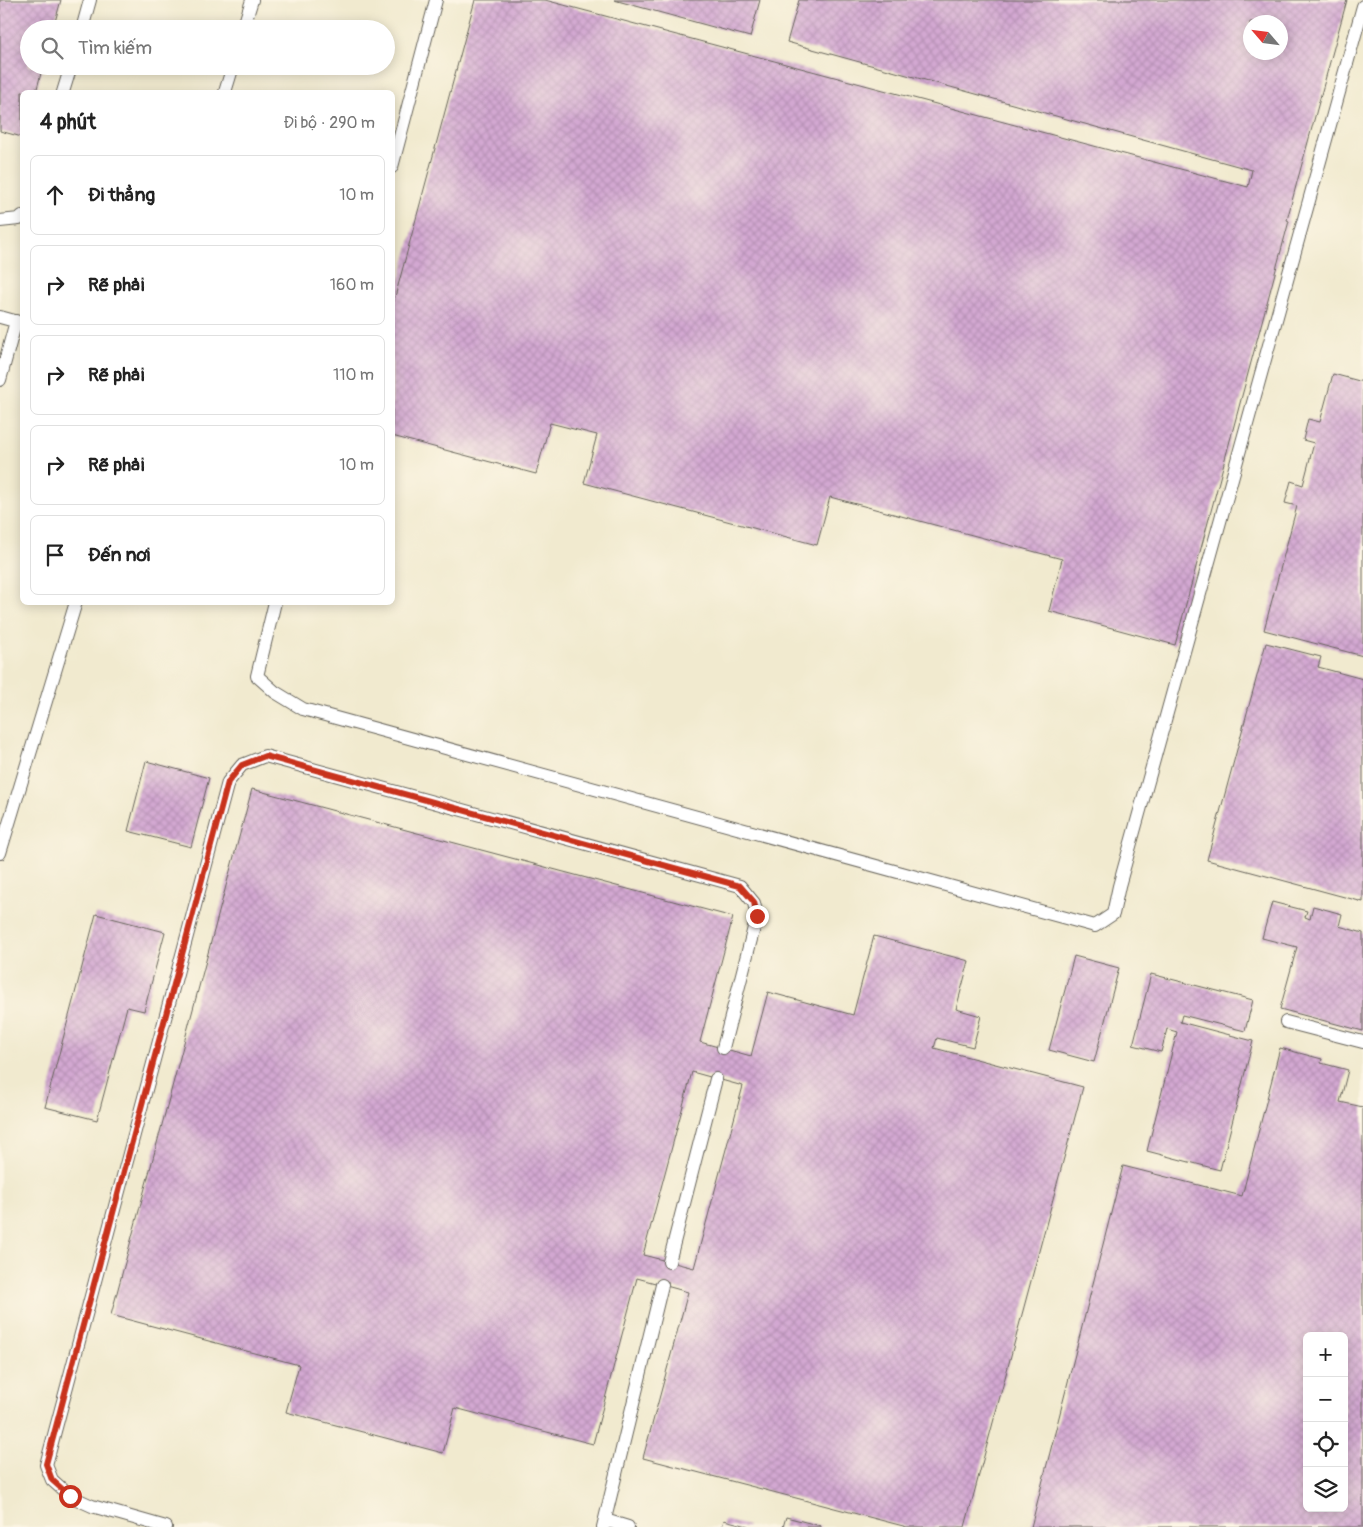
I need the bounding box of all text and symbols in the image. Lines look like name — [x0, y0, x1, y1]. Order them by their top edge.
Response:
north arrow — [1243, 15, 1288, 60]
search box — [20, 20, 395, 75]
icon: search — [38, 34, 66, 62]
text: Tìm kiếm — [78, 36, 152, 60]
text: 4 phút — [40, 109, 96, 136]
text: Đi bộ · 290 m — [283, 113, 375, 133]
icon: ahead — [41, 181, 69, 209]
text: Đi thẳng — [88, 183, 155, 207]
text: 10 m — [339, 185, 374, 205]
icon: right — [41, 271, 69, 299]
text: Rẽ phải — [88, 273, 144, 297]
text: 160 m — [330, 275, 374, 295]
icon: right — [41, 361, 69, 389]
text: Rẽ phải — [88, 363, 144, 387]
text: 110 m — [333, 365, 374, 385]
icon: right — [41, 451, 69, 479]
text: Rẽ phải — [88, 453, 144, 477]
text: 10 m — [339, 455, 374, 475]
icon: arrive — [41, 541, 69, 569]
text: Đến nơi — [88, 543, 150, 567]
route end — [746, 905, 769, 928]
map controls — [1303, 1332, 1348, 1512]
button: + — [1303, 1332, 1348, 1377]
button: − — [1303, 1377, 1348, 1422]
button: locate — [1303, 1422, 1348, 1467]
button: layers — [1303, 1467, 1348, 1512]
route start — [59, 1485, 82, 1508]

